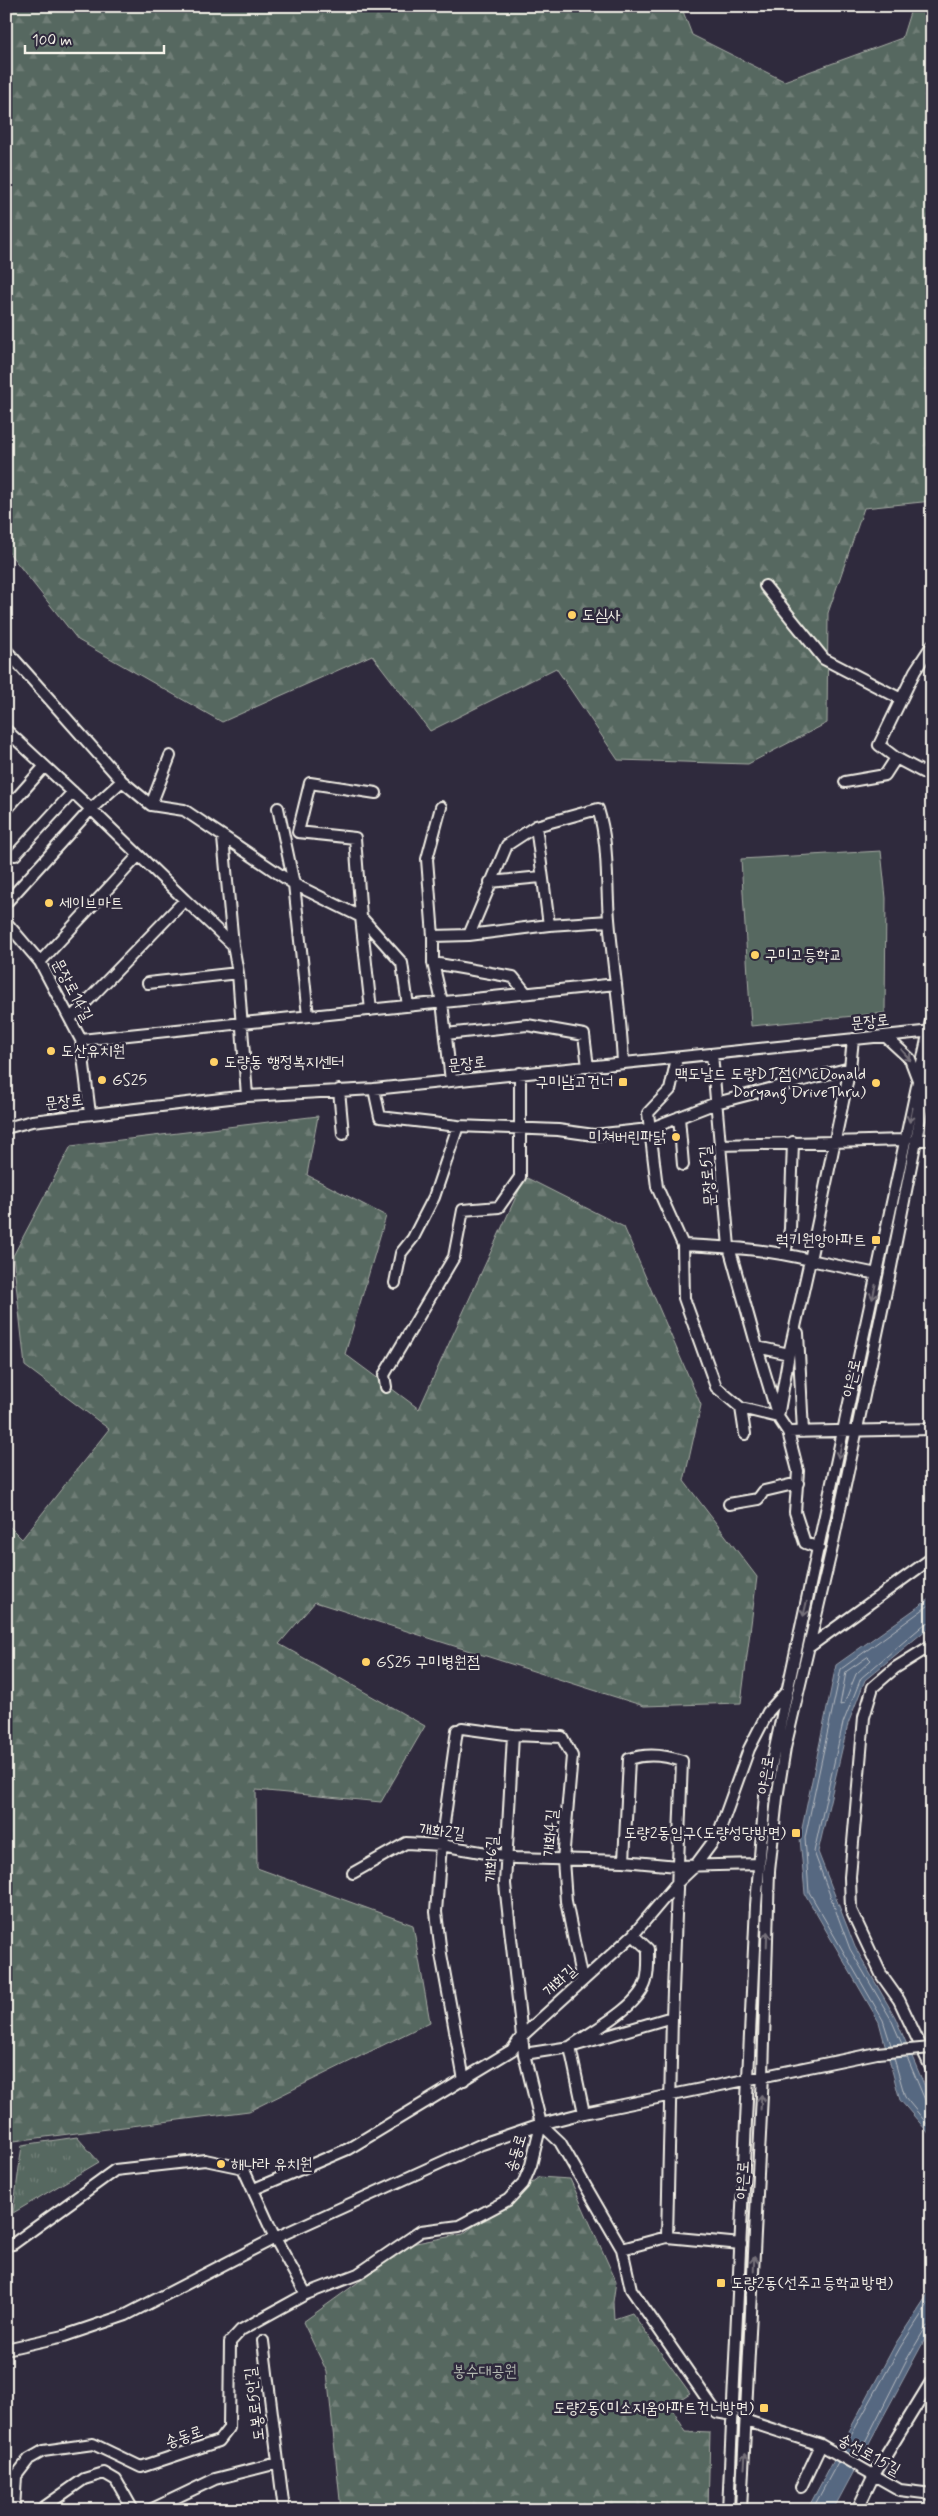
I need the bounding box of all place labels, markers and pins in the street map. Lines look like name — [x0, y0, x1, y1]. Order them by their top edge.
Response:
place label: 도심사 — [582, 605, 621, 626]
marker: 도심사 — [566, 609, 578, 621]
place label: 세이브마트 — [59, 893, 123, 914]
marker: 세이브마트 — [43, 897, 55, 909]
place label: 구미고등학교 — [765, 945, 842, 966]
marker: 구미고등학교 — [749, 949, 761, 961]
place label: 도산유치원 — [61, 1041, 125, 1062]
marker: 도산유치원 — [45, 1045, 57, 1057]
place label: 도량동 행정복지센터 — [224, 1052, 344, 1073]
marker: 도량동 행정복지센터 — [208, 1056, 220, 1068]
place label: 맥도날드 도량DT점(McDonald Doryang DriveThru) — [675, 1064, 866, 1104]
place label: GS25 — [112, 1070, 147, 1091]
place label: 구미남고건너 — [536, 1072, 613, 1093]
marker: GS25 — [96, 1074, 108, 1086]
marker: 구미남고건너 — [617, 1076, 629, 1088]
marker: 맥도날드 도량DT점(McDonald Doryang DriveThru) — [870, 1077, 882, 1089]
place label: 미쳐버린파닭 — [589, 1127, 666, 1148]
marker: 미쳐버린파닭 — [670, 1131, 682, 1143]
place label: 럭키원앙아파트 — [776, 1230, 866, 1251]
marker: 럭키원앙아파트 — [870, 1234, 882, 1246]
place label: GS25 구미병원점 — [376, 1652, 480, 1673]
marker: GS25 구미병원점 — [360, 1656, 372, 1668]
place label: 도량2동입구(도량성당방면) — [624, 1823, 786, 1844]
marker: 도량2동입구(도량성당방면) — [790, 1827, 802, 1839]
place label: 해나라 유치원 — [231, 2154, 313, 2175]
marker: 해나라 유치원 — [215, 2158, 227, 2170]
place label: 도량2동(선주고등학교방면) — [731, 2273, 893, 2294]
marker: 도량2동(선주고등학교방면) — [715, 2277, 727, 2289]
place label: 도량2동(미소지움아파트건너방면) — [553, 2398, 754, 2419]
marker: 도량2동(미소지움아파트건너방면) — [758, 2402, 770, 2414]

